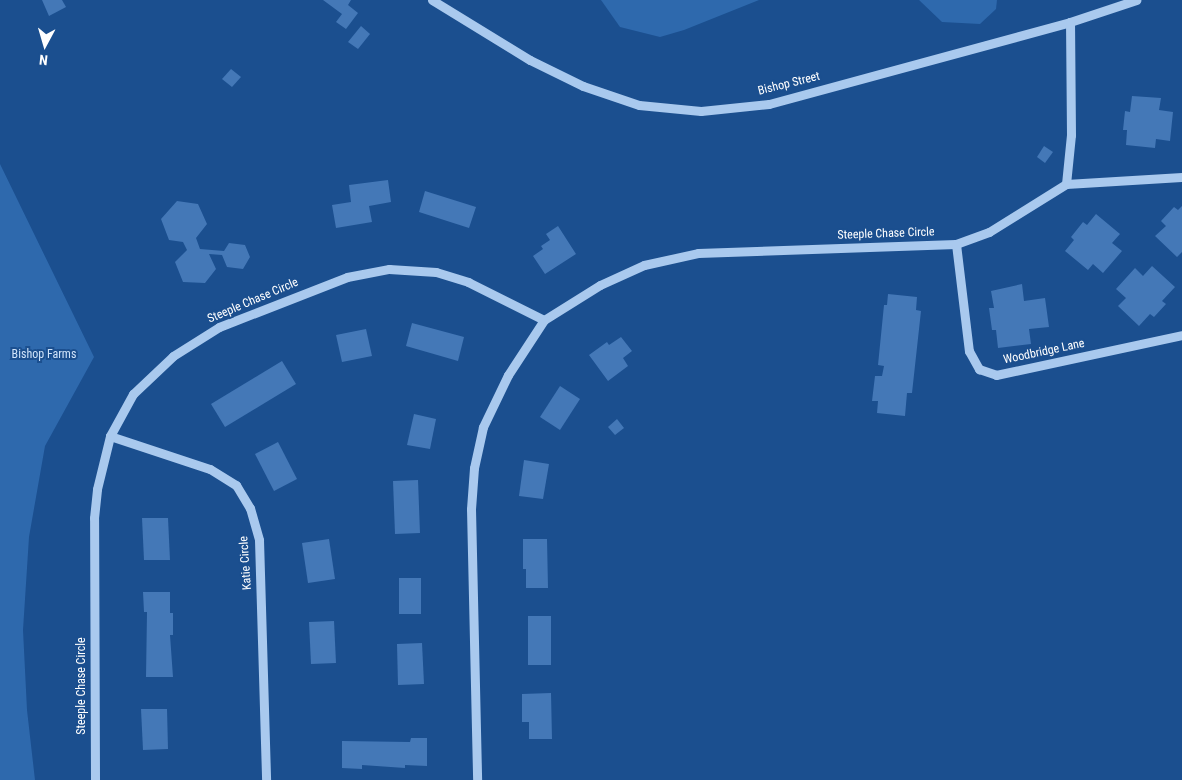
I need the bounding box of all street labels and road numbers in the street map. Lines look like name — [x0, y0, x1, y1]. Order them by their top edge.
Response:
street label: Bishop Street — [757, 69, 821, 99]
street label: Steeple Chase Circle — [837, 225, 935, 243]
street label: Steeple Chase Circle — [205, 275, 301, 327]
street label: Woodbridge Lane — [1002, 336, 1086, 368]
street label: Katie Circle — [237, 536, 255, 590]
street label: Steeple Chase Circle — [75, 637, 89, 735]

